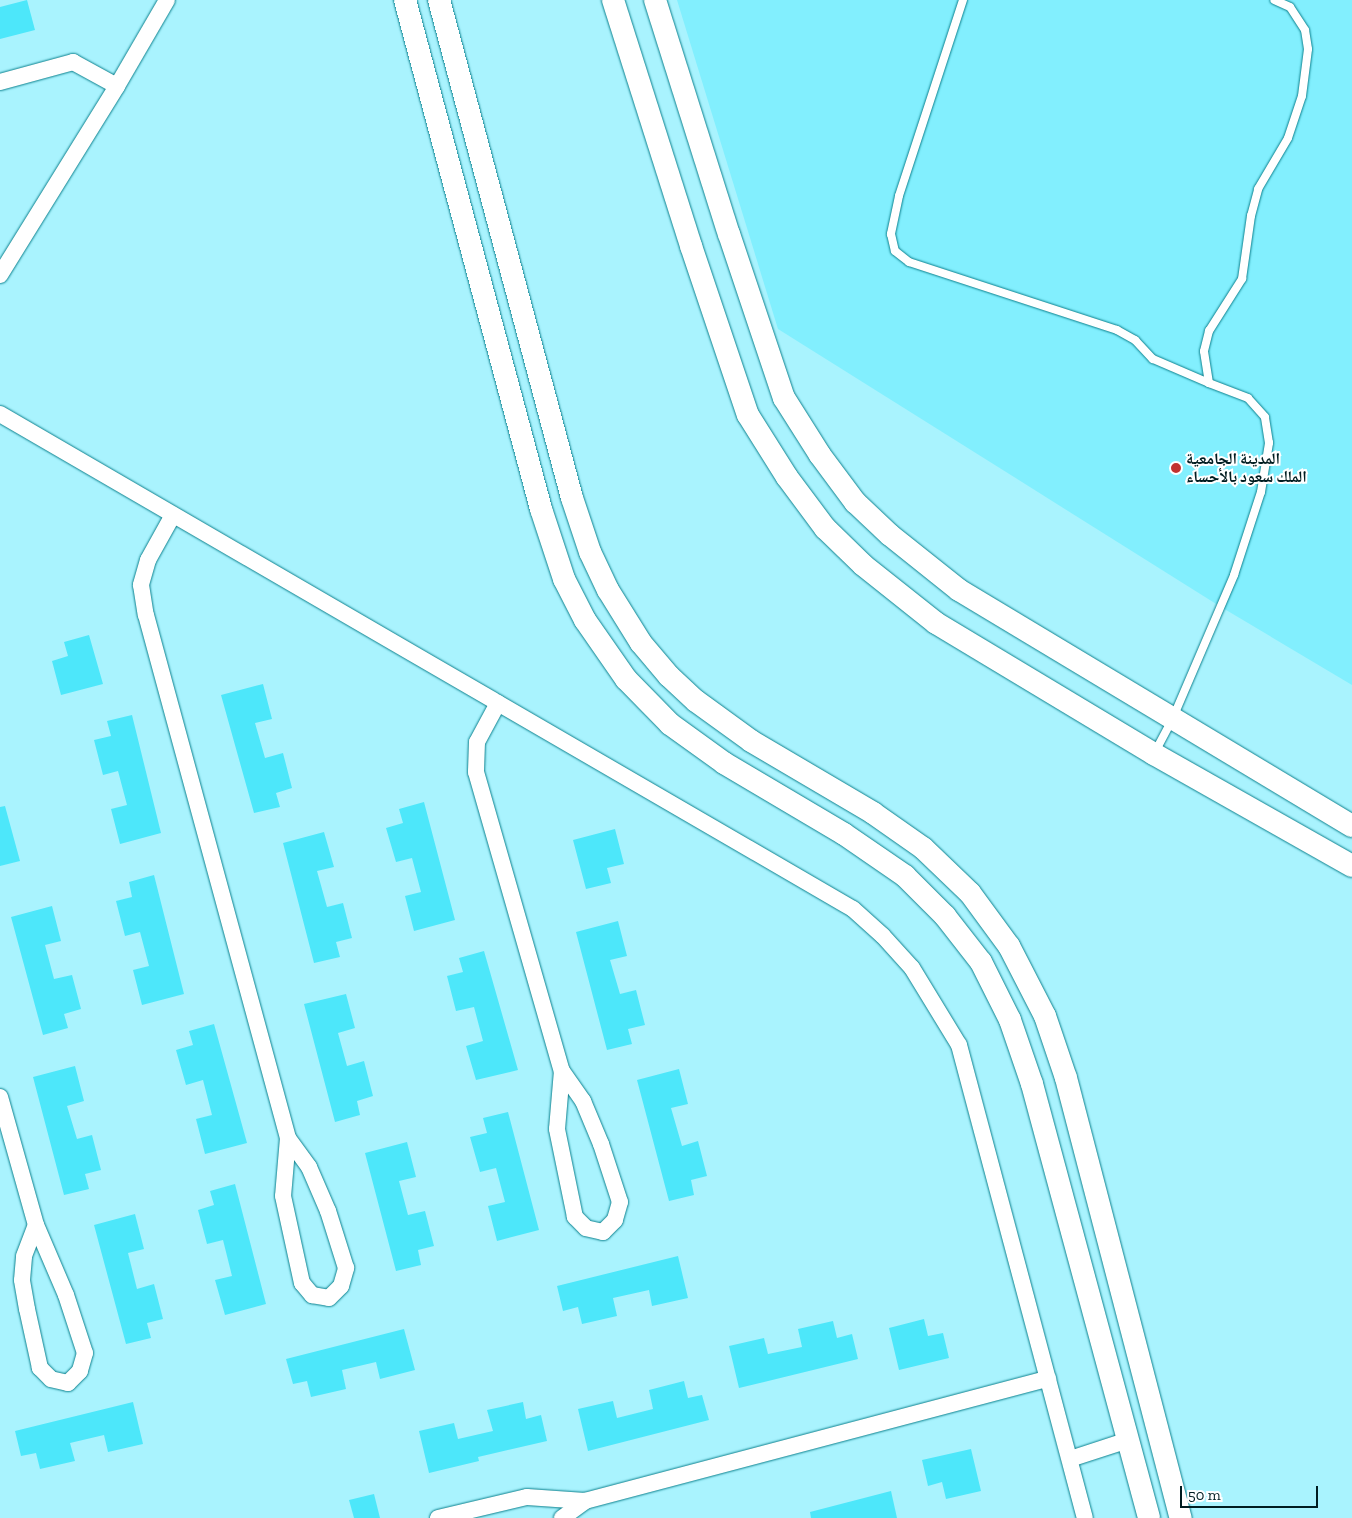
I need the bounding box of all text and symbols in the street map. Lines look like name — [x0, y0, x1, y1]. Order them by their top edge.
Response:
place label: المدينة الجامعية الملك سعود بالأحساء — [1186, 449, 1307, 487]
marker: المدينة الجامعية الملك سعود بالأحساء — [1170, 462, 1182, 474]
scale bar — [1182, 1476, 1320, 1508]
text: 50 m — [1188, 1486, 1221, 1504]

